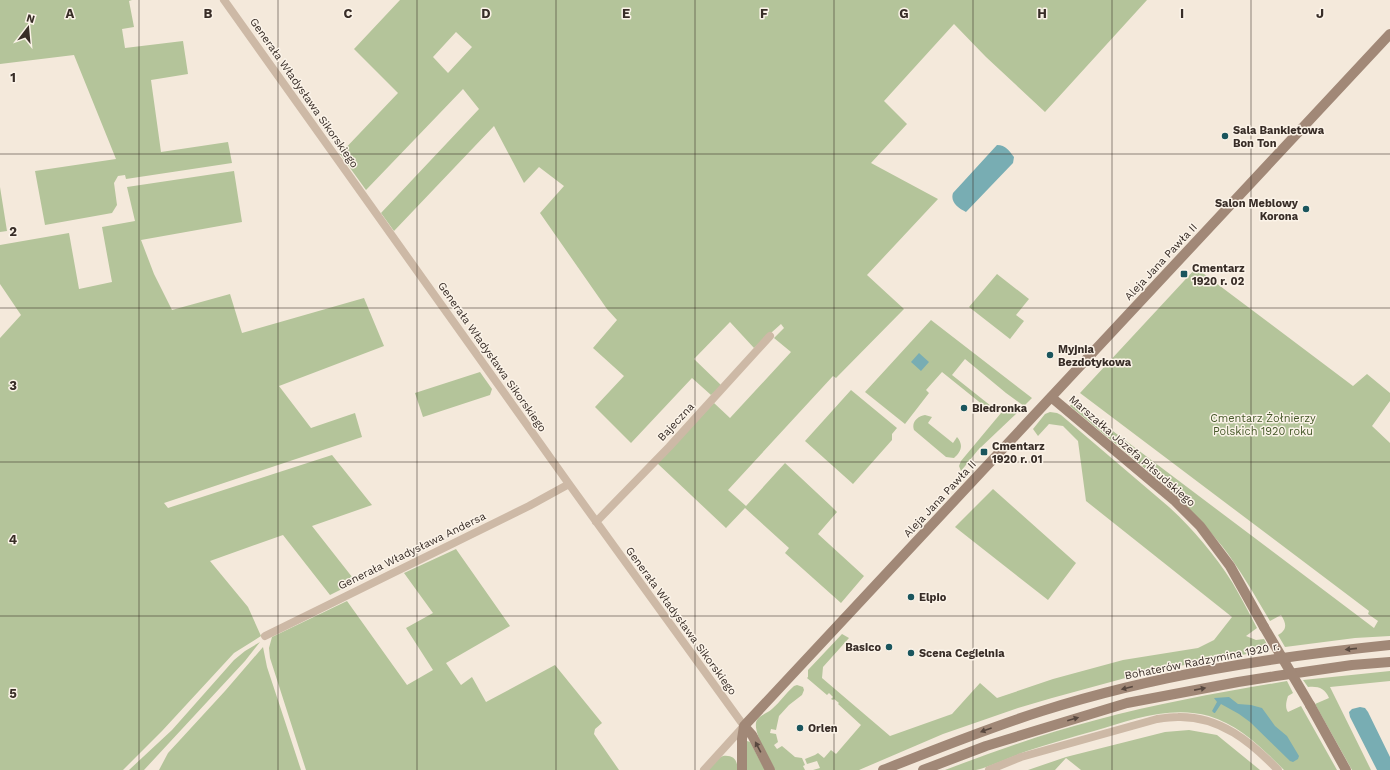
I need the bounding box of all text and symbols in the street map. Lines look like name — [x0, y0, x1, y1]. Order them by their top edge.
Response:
text: A — [66, 6, 75, 21]
text: B — [204, 6, 213, 21]
text: C — [344, 6, 353, 21]
text: D — [481, 6, 491, 21]
text: E — [622, 6, 630, 21]
text: F — [760, 6, 768, 21]
text: G — [899, 6, 909, 21]
text: H — [1037, 6, 1047, 21]
text: I — [1180, 6, 1184, 21]
text: J — [1316, 6, 1324, 21]
north arrow — [8, 8, 48, 48]
text: N — [25, 11, 36, 26]
street label: Generała Władysława Sikorskiego — [247, 16, 361, 170]
text: 1 — [10, 70, 16, 85]
place label: Sala Bankietowa Bon Ton — [1233, 124, 1325, 150]
marker: Sala Bankietowa Bon Ton — [1220, 131, 1230, 141]
place label: Salon Meblowy Korona — [1215, 197, 1299, 223]
marker: Salon Meblowy Korona — [1301, 204, 1311, 214]
street label: Aleja Jana Pawła II — [1122, 221, 1200, 303]
text: 2 — [9, 224, 17, 239]
place label: Cmentarz 1920 r. 02 — [1192, 262, 1245, 288]
marker: Cmentarz 1920 r. 02 — [1179, 269, 1189, 279]
street label: Generała Władysława Sikorskiego — [435, 280, 549, 434]
place label: Myjnia Bezdotykowa — [1058, 343, 1132, 369]
marker: Myjnia Bezdotykowa — [1045, 350, 1055, 360]
text: 3 — [9, 378, 17, 393]
street label: Marszałka Józefa Piłsudskiego — [1066, 393, 1198, 509]
street label: Bajeczna — [655, 400, 697, 444]
place label: Biedronka — [972, 402, 1028, 415]
marker: Biedronka — [959, 403, 969, 413]
park label: Cmentarz Żołnierzy Polskich 1920 roku — [1210, 411, 1316, 438]
place label: Cmentarz 1920 r. 01 — [992, 440, 1045, 466]
marker: Cmentarz 1920 r. 01 — [979, 447, 989, 457]
street label: Aleja Jana Pawła II — [901, 458, 979, 540]
street label: Generała Władysława Andersa — [336, 510, 488, 592]
text: 4 — [9, 532, 18, 547]
street label: Generała Władysława Sikorskiego — [623, 544, 739, 698]
place label: Elpio — [919, 591, 947, 604]
marker: Elpio — [906, 592, 916, 602]
street label: Bohaterów Radzymina 1920 r. — [1124, 640, 1281, 682]
place label: Basico — [845, 641, 881, 654]
marker: Basico — [884, 642, 894, 652]
one-way arrow — [1345, 646, 1357, 652]
place label: Scena Cegielnia — [919, 647, 1005, 660]
marker: Scena Cegielnia — [906, 648, 916, 658]
one-way arrow — [1120, 685, 1133, 691]
one-way arrow — [1194, 685, 1206, 691]
text: 5 — [9, 686, 17, 701]
one-way arrow — [1068, 716, 1080, 722]
place label: Orlen — [808, 722, 838, 735]
marker: Orlen — [795, 723, 805, 733]
one-way arrow — [979, 727, 991, 733]
one-way arrow — [755, 741, 761, 753]

